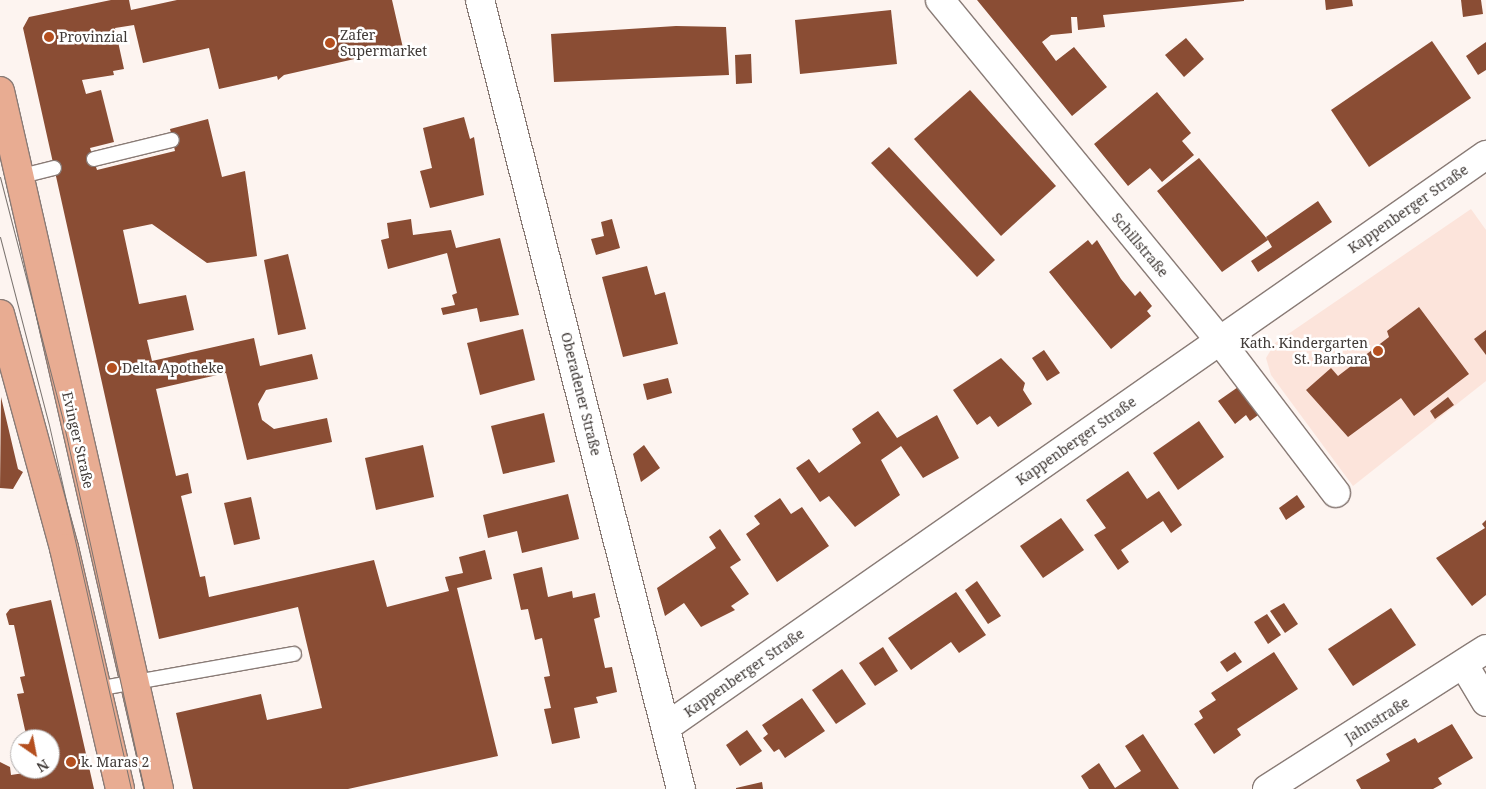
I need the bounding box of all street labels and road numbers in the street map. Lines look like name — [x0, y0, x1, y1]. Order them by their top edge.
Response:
street label: Kappenberger Straße — [1345, 161, 1471, 257]
street label: Schillstraße — [1108, 210, 1172, 280]
street label: Oberadener Straße — [558, 330, 604, 458]
street label: Evinger Straße — [59, 390, 97, 490]
street label: Kappenberger Straße — [1013, 393, 1139, 489]
street label: Kappenberger Straße — [681, 625, 807, 721]
street label: Jahnstraße — [1342, 694, 1412, 746]

